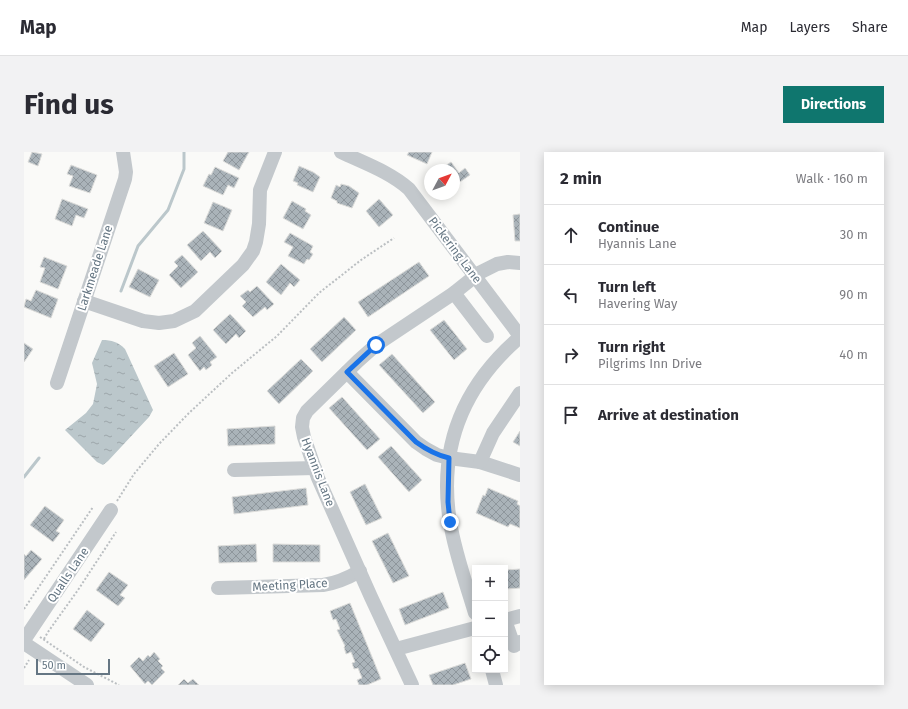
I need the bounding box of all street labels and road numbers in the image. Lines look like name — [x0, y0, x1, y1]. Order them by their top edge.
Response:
street label: Pickering Lane — [426, 214, 484, 286]
street label: Larkmeade Lane — [75, 223, 115, 313]
street label: Hyannis Lane — [298, 436, 338, 508]
street label: Qualls Lane — [44, 545, 92, 605]
street label: Meeting Place — [252, 576, 328, 594]

